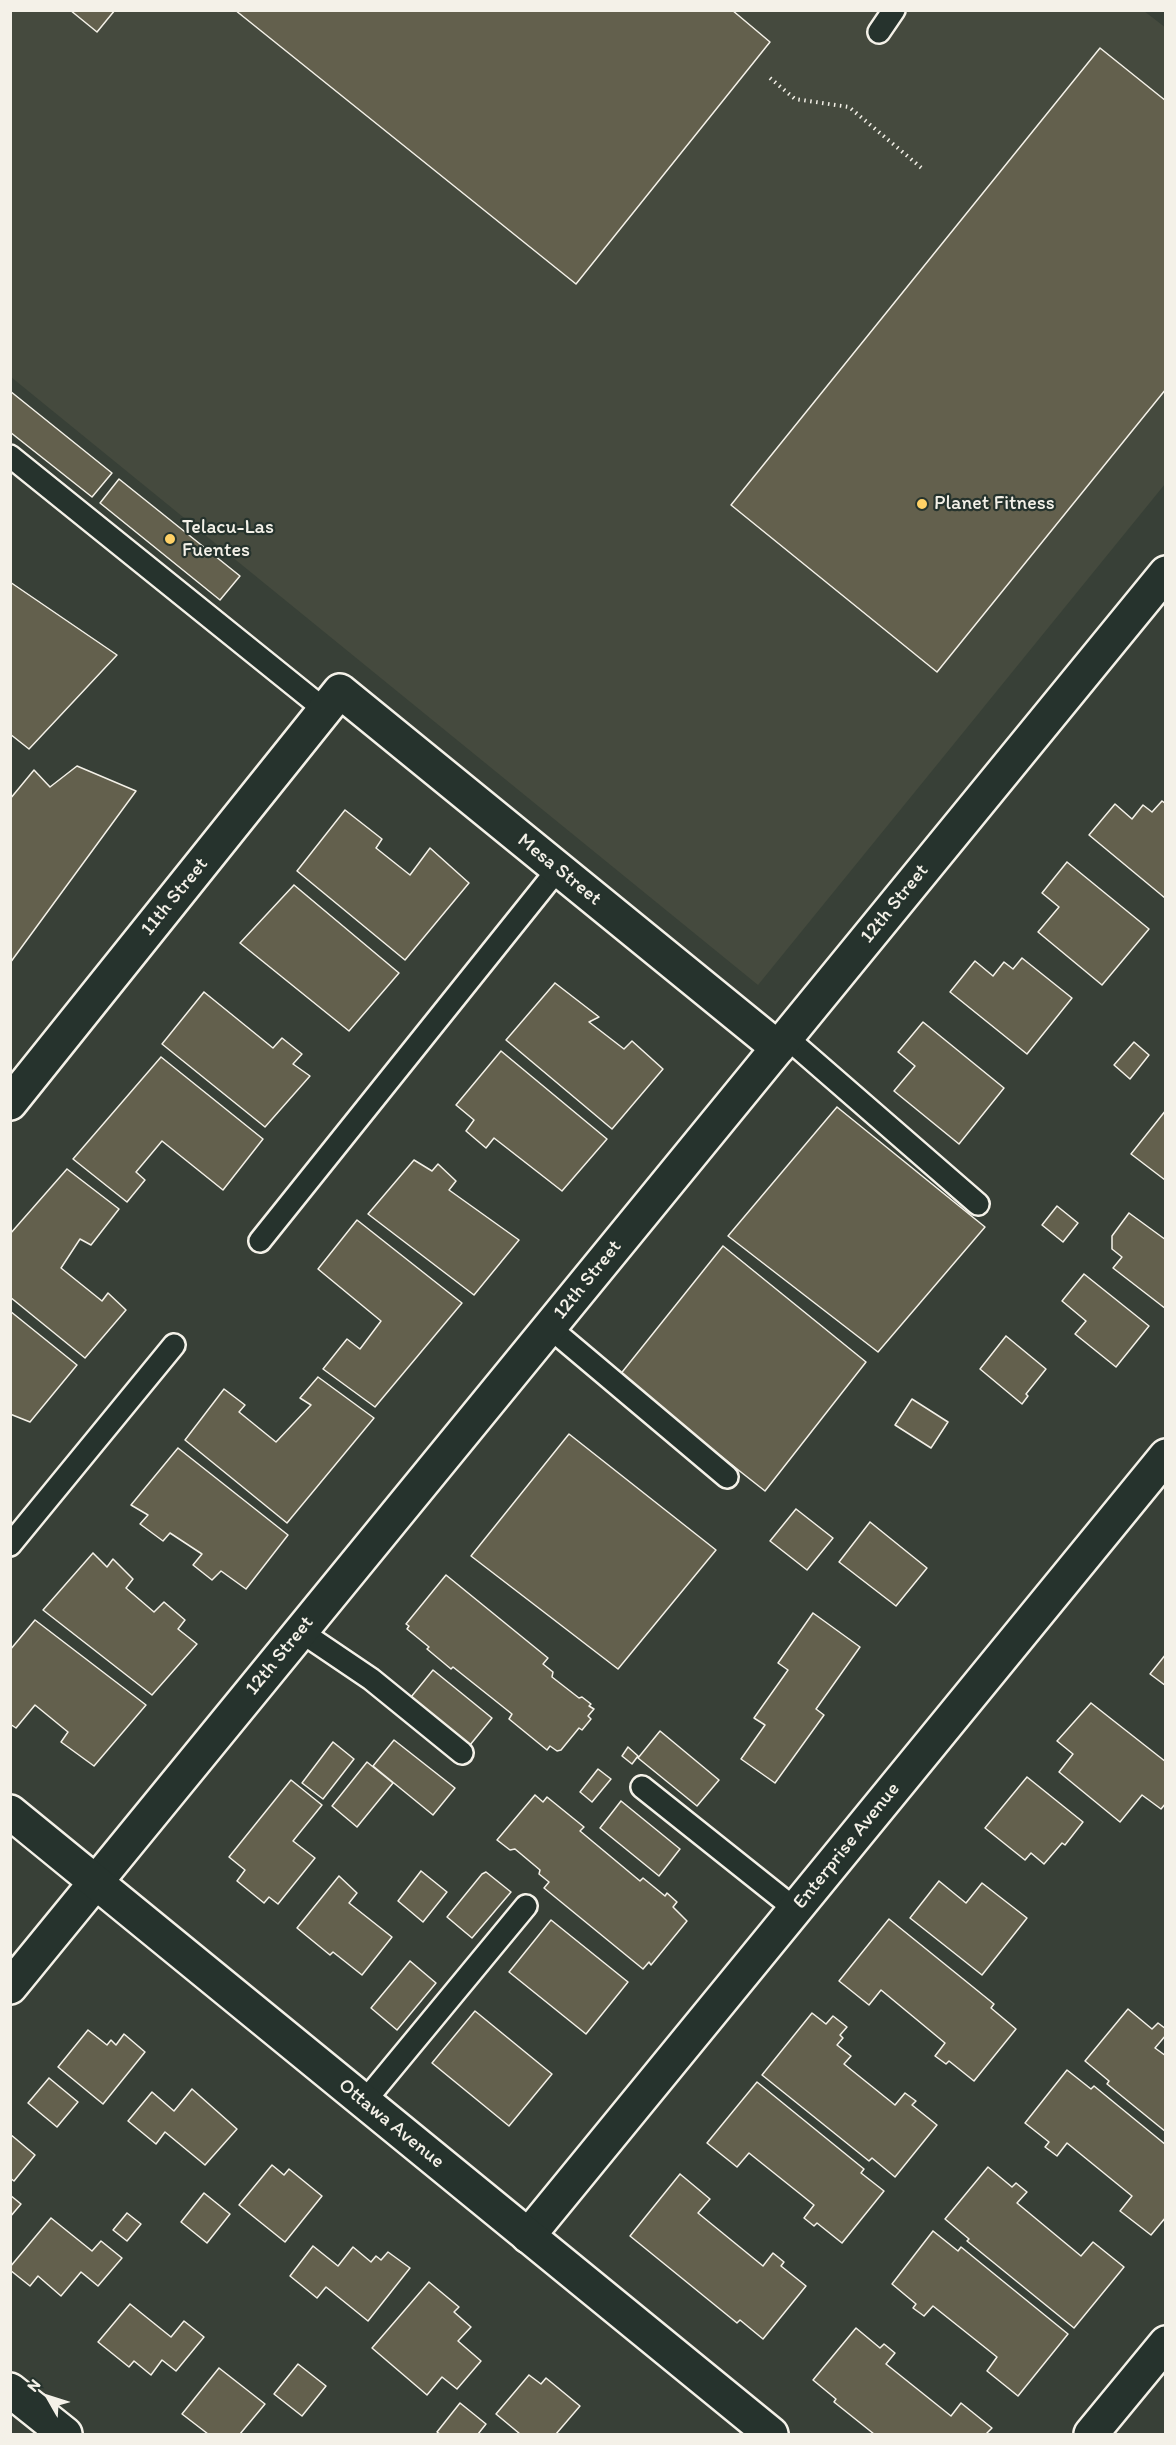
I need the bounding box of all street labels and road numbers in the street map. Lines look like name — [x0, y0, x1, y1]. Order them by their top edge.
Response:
street label: Mesa Street — [512, 829, 606, 911]
street label: 11th Street — [136, 853, 214, 941]
street label: 12th Street — [856, 860, 934, 948]
street label: 12th Street — [549, 1236, 627, 1324]
street label: 12th Street — [241, 1612, 319, 1700]
street label: Enterprise Avenue — [789, 1778, 905, 1914]
street label: Ottawa Avenue — [333, 2074, 449, 2174]

